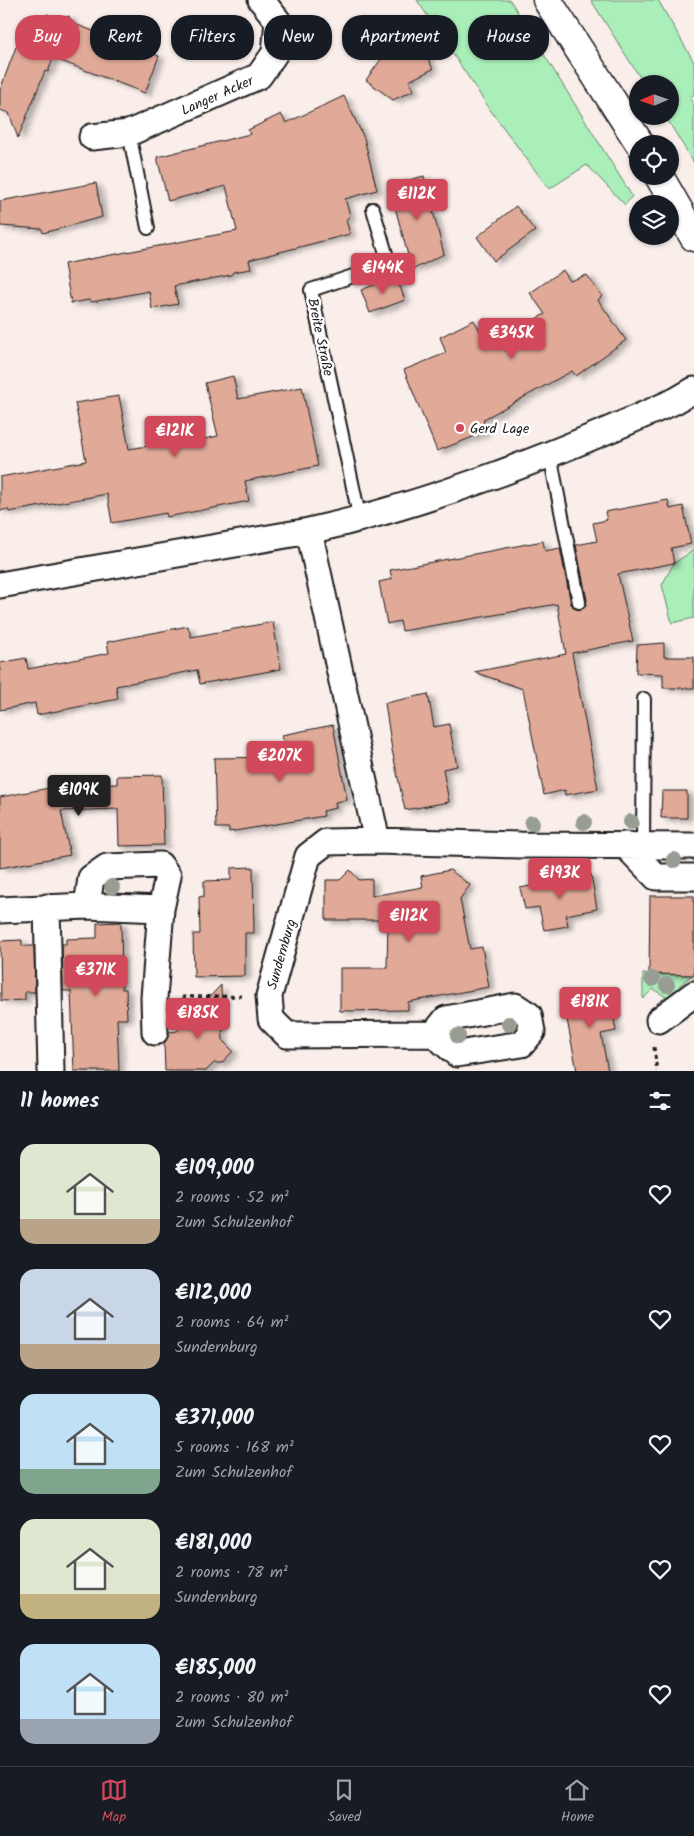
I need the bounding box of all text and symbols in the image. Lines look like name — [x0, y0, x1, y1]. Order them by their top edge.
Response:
chip: Buy — [15, 15, 80, 60]
chip: Rent — [90, 15, 161, 60]
chip: Filters — [171, 15, 254, 60]
chip: New — [264, 15, 332, 60]
chip: Apartment — [342, 15, 458, 60]
chip: House — [468, 15, 549, 60]
street label: Langer Acker — [178, 70, 258, 122]
north arrow — [629, 75, 679, 125]
map controls — [629, 75, 679, 245]
button: locate — [629, 135, 679, 185]
pin: €112K — [382, 178, 452, 221]
text: €112K — [398, 182, 436, 207]
button: layers — [629, 195, 679, 245]
pin: €144K — [348, 252, 418, 295]
text: €144K — [362, 256, 404, 281]
street label: Breite Straße — [301, 296, 339, 379]
pin: €345K — [477, 318, 547, 360]
text: €345K — [489, 321, 535, 346]
pin: €121K — [140, 416, 210, 458]
place label: Gerd Lage — [470, 418, 530, 440]
text: €121K — [156, 419, 194, 444]
marker: Gerd Lage — [454, 422, 466, 434]
pin: €207K — [245, 740, 315, 783]
text: €207K — [258, 744, 302, 769]
pin: €109K — [44, 774, 114, 817]
text: €109K — [59, 778, 99, 803]
pin: €193K — [525, 858, 595, 900]
text: €193K — [539, 861, 581, 886]
pin: €112K — [374, 900, 444, 943]
text: €112K — [390, 904, 428, 929]
street label: Sundernburg — [261, 916, 303, 992]
pin: €371K — [61, 954, 131, 997]
text: €371K — [76, 958, 116, 983]
pin: €181K — [555, 986, 625, 1029]
text: €181K — [571, 990, 609, 1015]
pin: €185K — [163, 998, 233, 1040]
text: €185K — [177, 1001, 219, 1026]
text: 11 homes — [20, 1085, 99, 1118]
icon: filters — [646, 1087, 674, 1115]
text: €109,000 — [175, 1152, 254, 1185]
icon: home — [60, 1164, 120, 1224]
icon: heart — [646, 1180, 674, 1208]
text: 2 rooms · 52 m² — [175, 1185, 289, 1210]
text: Zum Schulzenhof — [175, 1210, 292, 1235]
text: €112,000 — [175, 1277, 251, 1310]
icon: home — [60, 1289, 120, 1349]
icon: heart — [646, 1305, 674, 1333]
text: 2 rooms · 64 m² — [175, 1310, 288, 1335]
text: Sundernburg — [175, 1335, 258, 1360]
text: €371,000 — [175, 1402, 254, 1435]
icon: home — [60, 1414, 120, 1474]
icon: heart — [646, 1430, 674, 1458]
text: 5 rooms · 168 m² — [175, 1435, 294, 1460]
text: Zum Schulzenhof — [175, 1460, 292, 1485]
text: €181,000 — [175, 1527, 251, 1560]
icon: home — [60, 1539, 120, 1599]
icon: heart — [646, 1555, 674, 1583]
text: 2 rooms · 78 m² — [175, 1560, 288, 1585]
text: Sundernburg — [175, 1585, 258, 1610]
text: €185,000 — [175, 1652, 256, 1685]
icon: home — [60, 1664, 120, 1724]
icon: heart — [646, 1680, 674, 1708]
text: 2 rooms · 80 m² — [175, 1685, 288, 1710]
text: Zum Schulzenhof — [175, 1710, 292, 1735]
tab: Map — [100, 1776, 128, 1828]
tab: Saved — [328, 1776, 361, 1828]
tab: Home — [561, 1776, 594, 1828]

